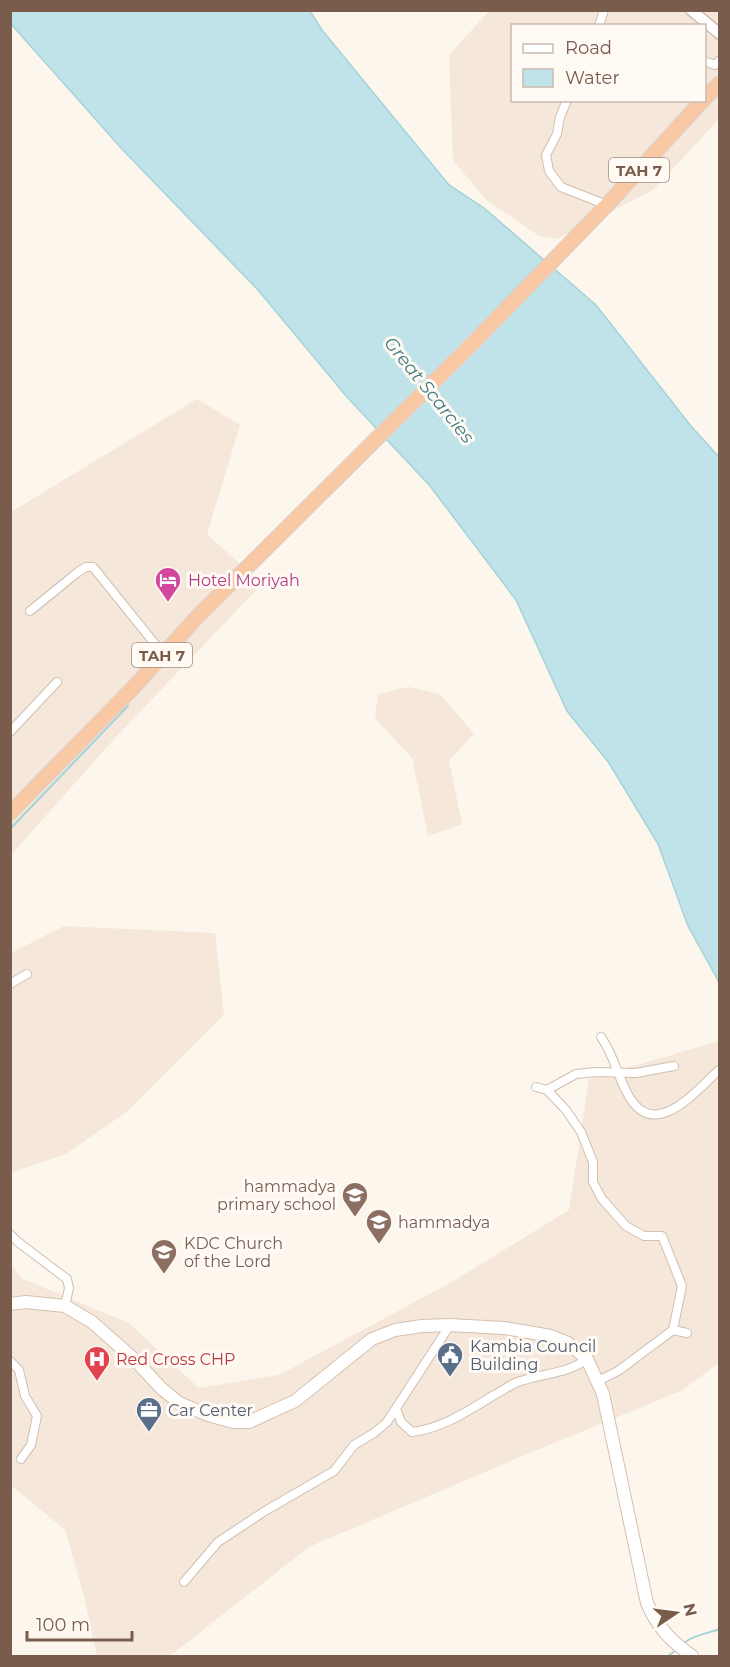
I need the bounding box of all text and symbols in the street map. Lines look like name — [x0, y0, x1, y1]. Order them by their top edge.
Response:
legend — [511, 24, 706, 102]
text: Road — [565, 37, 612, 59]
text: Water — [565, 67, 620, 89]
road number: TAH 7 — [609, 158, 669, 182]
water label: Great Scarcies — [379, 332, 479, 448]
hotel icon: Hotel Moriyah — [153, 565, 183, 603]
place label: Hotel Moriyah — [188, 571, 300, 590]
road number: TAH 7 — [132, 643, 192, 667]
place label: hammadya primary school — [217, 1177, 336, 1214]
school or university icon: hammadya primary school — [340, 1180, 370, 1218]
school or university icon: hammadya — [364, 1207, 394, 1245]
place label: hammadya — [398, 1213, 490, 1232]
place label: KDC Church of the Lord — [184, 1234, 283, 1271]
school or university icon: KDC Church of the Lord — [149, 1237, 179, 1275]
place label: Kambia Council Building — [470, 1337, 596, 1374]
public building icon: Kambia Council Building — [435, 1340, 465, 1378]
hospital icon: Red Cross CHP — [82, 1344, 112, 1382]
place label: Red Cross CHP — [116, 1350, 236, 1369]
office icon: Car Center — [134, 1395, 164, 1433]
place label: Car Center — [168, 1401, 253, 1420]
north arrow — [646, 1583, 706, 1643]
text: N — [679, 1601, 701, 1618]
scale bar — [27, 1604, 132, 1642]
text: 100 m — [36, 1614, 90, 1636]

